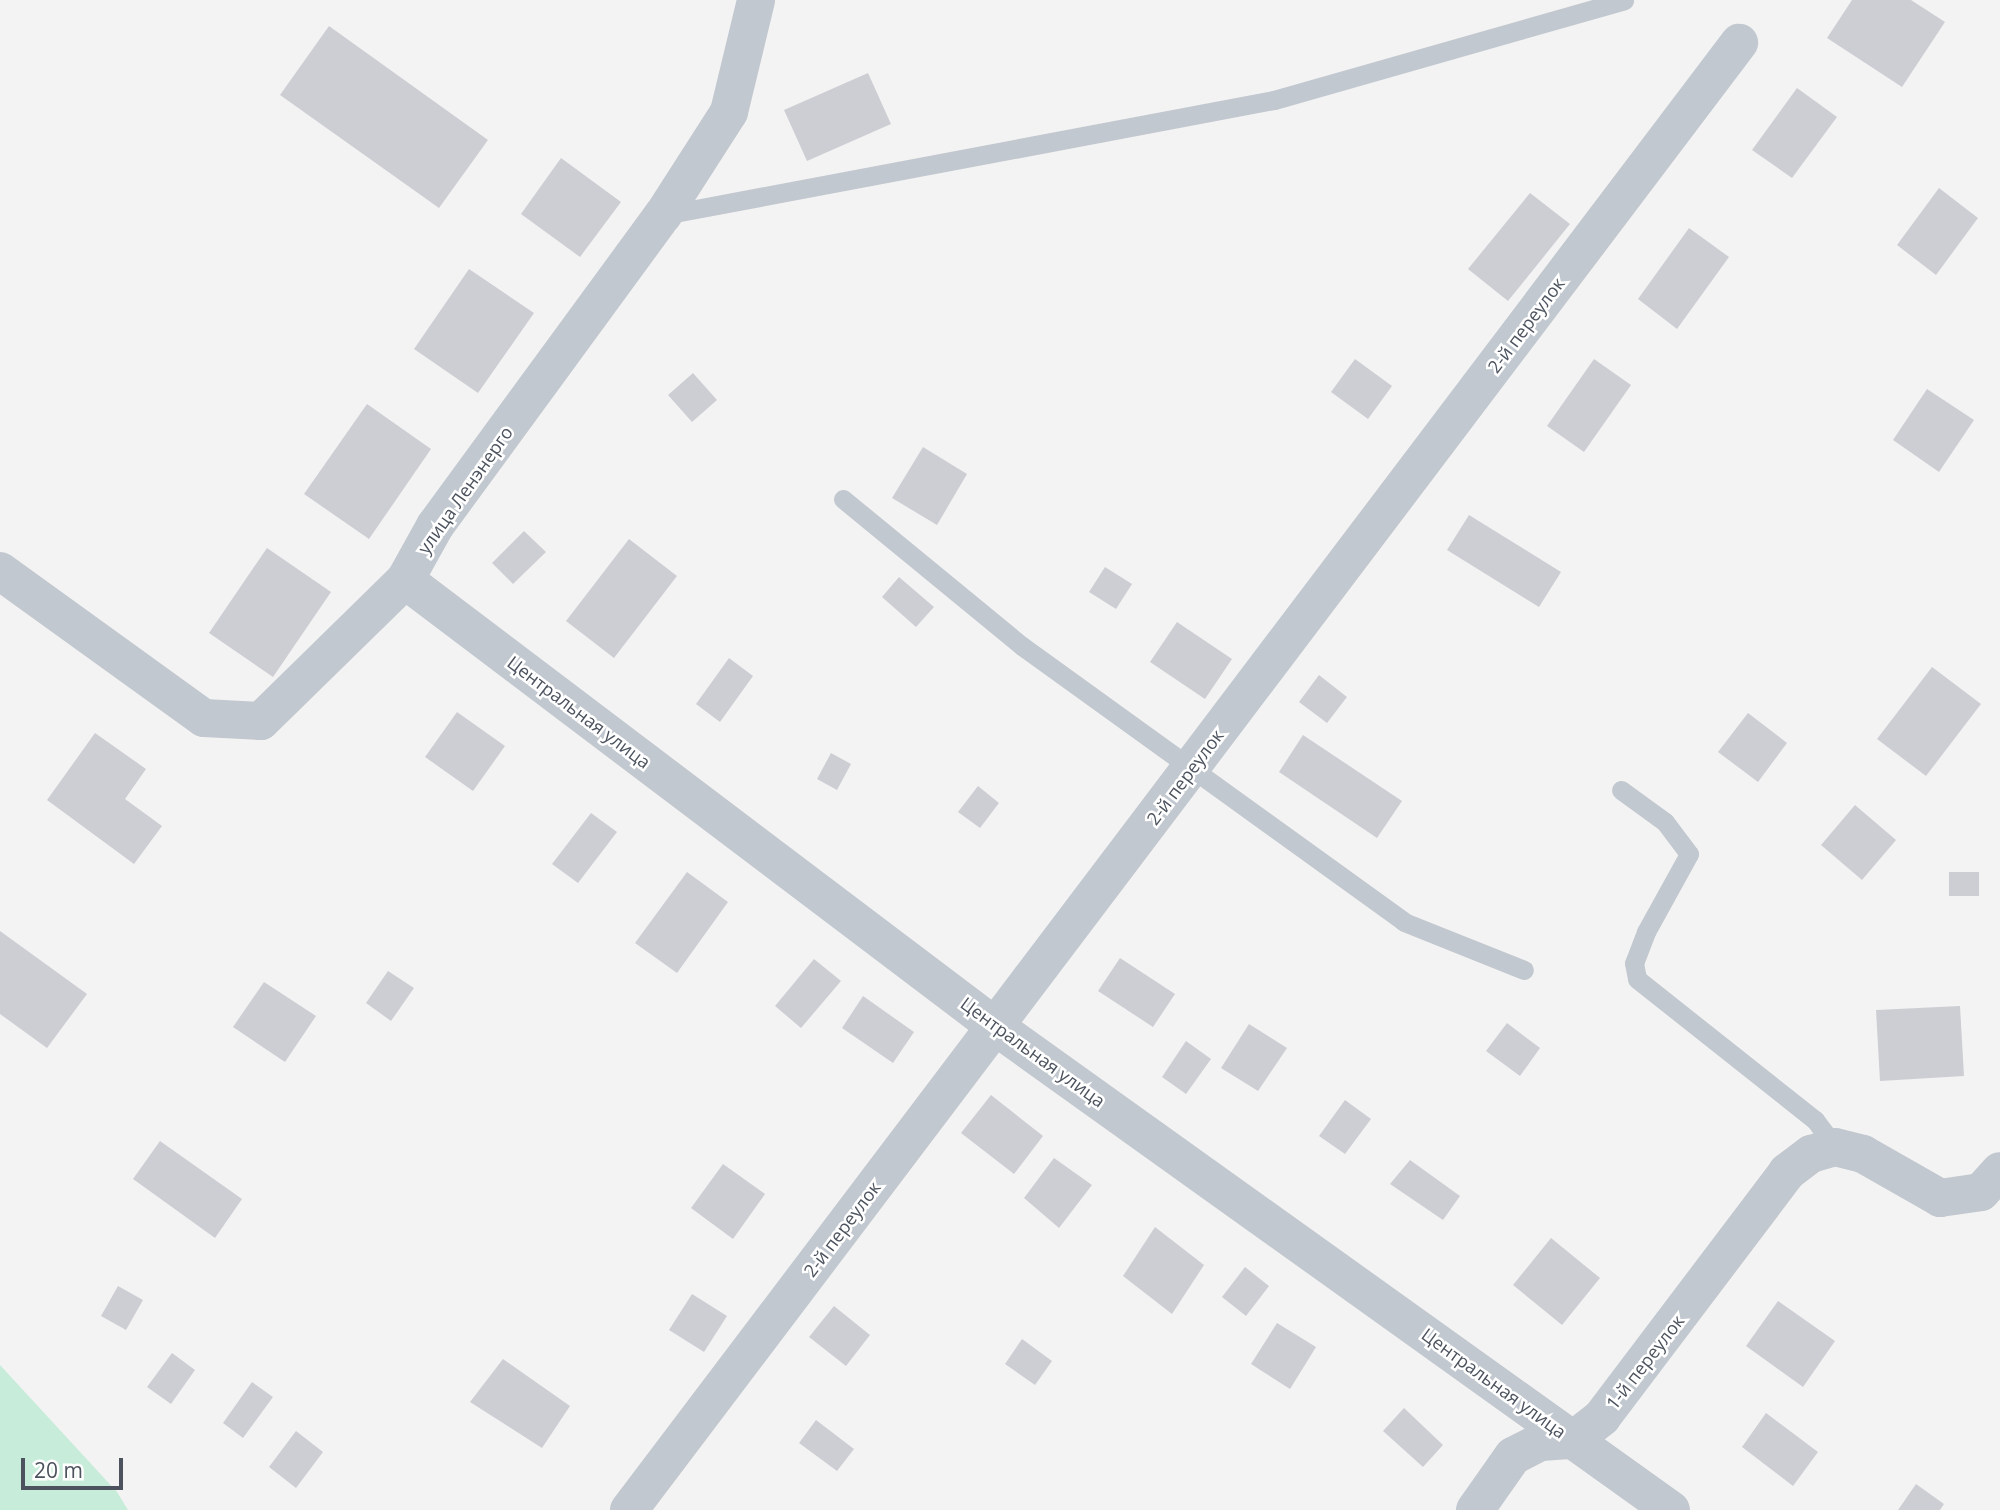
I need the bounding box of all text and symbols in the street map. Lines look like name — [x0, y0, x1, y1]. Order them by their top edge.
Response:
street label: 2-й переулок — [1483, 273, 1569, 377]
street label: улица Ленэнерго — [413, 422, 517, 558]
street label: Центральная улица — [503, 651, 655, 773]
street label: 2-й переулок — [1142, 725, 1228, 829]
street label: Центральная улица — [957, 992, 1109, 1112]
street label: 2-й переулок — [799, 1177, 885, 1281]
street label: 1-й переулок — [1601, 1310, 1689, 1414]
street label: Центральная улица — [1418, 1323, 1570, 1443]
scale bar — [24, 1444, 126, 1488]
text: 20 m — [34, 1456, 83, 1484]

